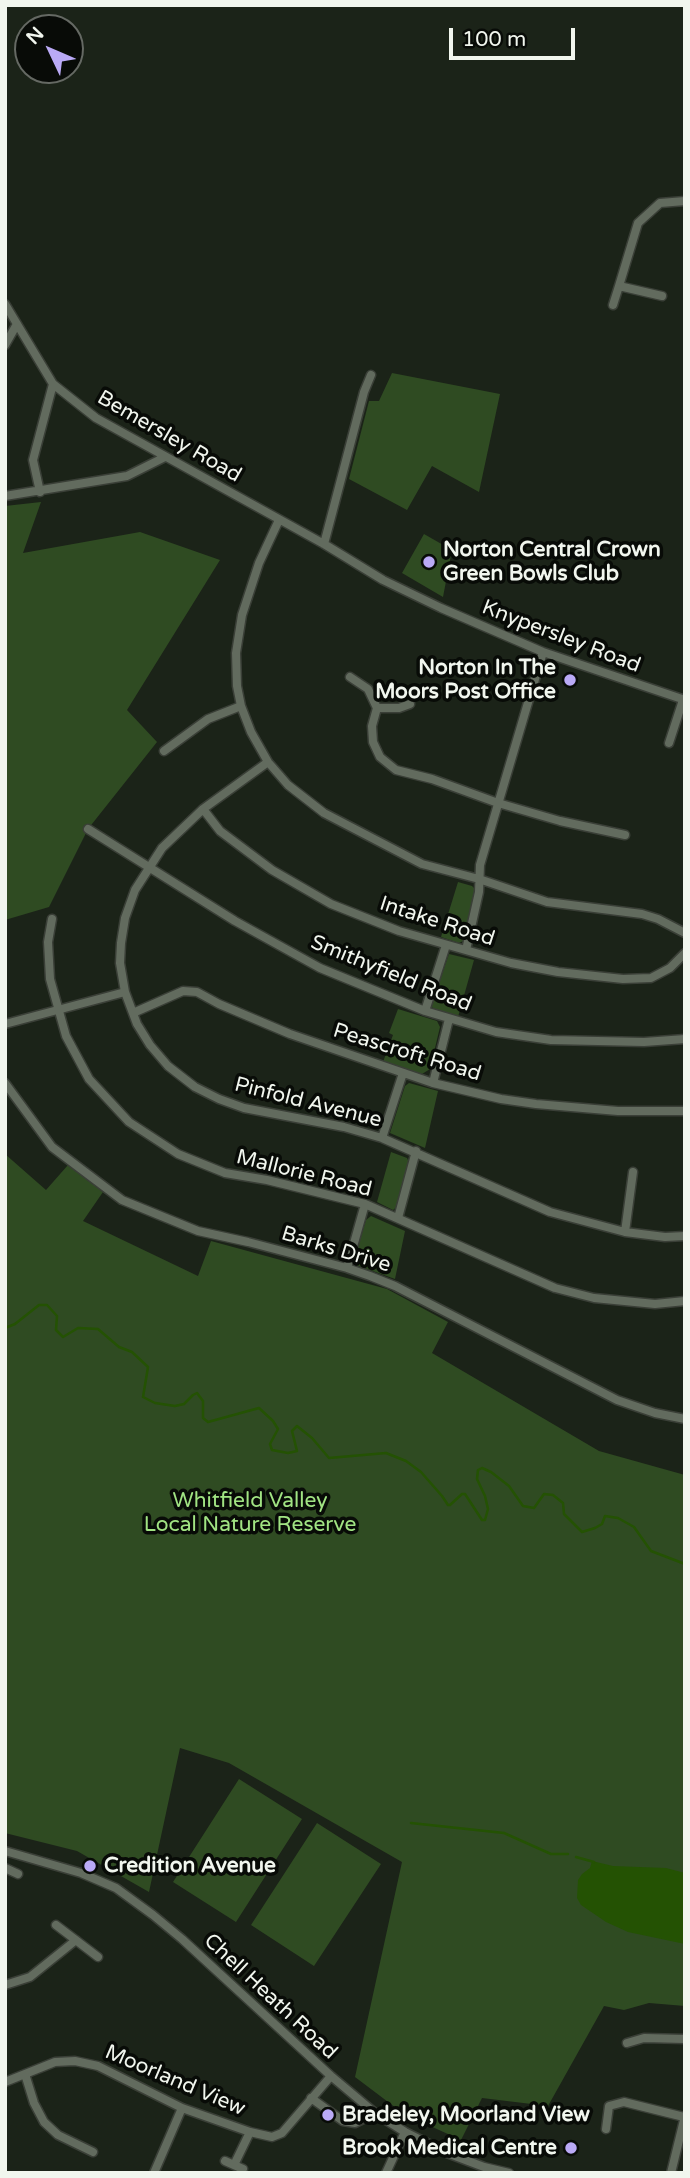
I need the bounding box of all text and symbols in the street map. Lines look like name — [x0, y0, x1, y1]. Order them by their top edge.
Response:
north arrow — [14, 14, 84, 84]
scale bar — [452, 14, 578, 58]
text: N — [22, 23, 49, 49]
text: 100 m — [462, 27, 526, 52]
street label: Bemersley Road — [92, 386, 246, 488]
place label: Norton Central Crown Green Bowls Club — [443, 537, 661, 587]
marker: Norton Central Crown Green Bowls Club — [421, 554, 437, 570]
street label: Knypersley Road — [478, 595, 644, 679]
place label: Norton In The Moors Post Office — [375, 655, 556, 705]
marker: Norton In The Moors Post Office — [562, 672, 578, 688]
street label: Intake Road — [376, 892, 498, 952]
street label: Smithyfield Road — [307, 930, 475, 1018]
street label: Peascroft Road — [330, 1019, 484, 1087]
street label: Pinfold Avenue — [232, 1073, 384, 1133]
street label: Mallorie Road — [234, 1145, 374, 1203]
street label: Barks Drive — [278, 1221, 394, 1279]
park label: Whitfield Valley Local Nature Reserve — [144, 1488, 356, 1538]
place label: Credition Avenue — [104, 1853, 276, 1879]
marker: Credition Avenue — [82, 1858, 98, 1874]
street label: Chell Heath Road — [198, 1929, 342, 2065]
street label: Moorland View — [101, 2040, 249, 2122]
place label: Bradeley, Moorland View — [342, 2102, 590, 2128]
marker: Bradeley, Moorland View — [320, 2107, 336, 2123]
place label: Brook Medical Centre — [342, 2135, 557, 2161]
marker: Brook Medical Centre — [563, 2140, 579, 2156]

